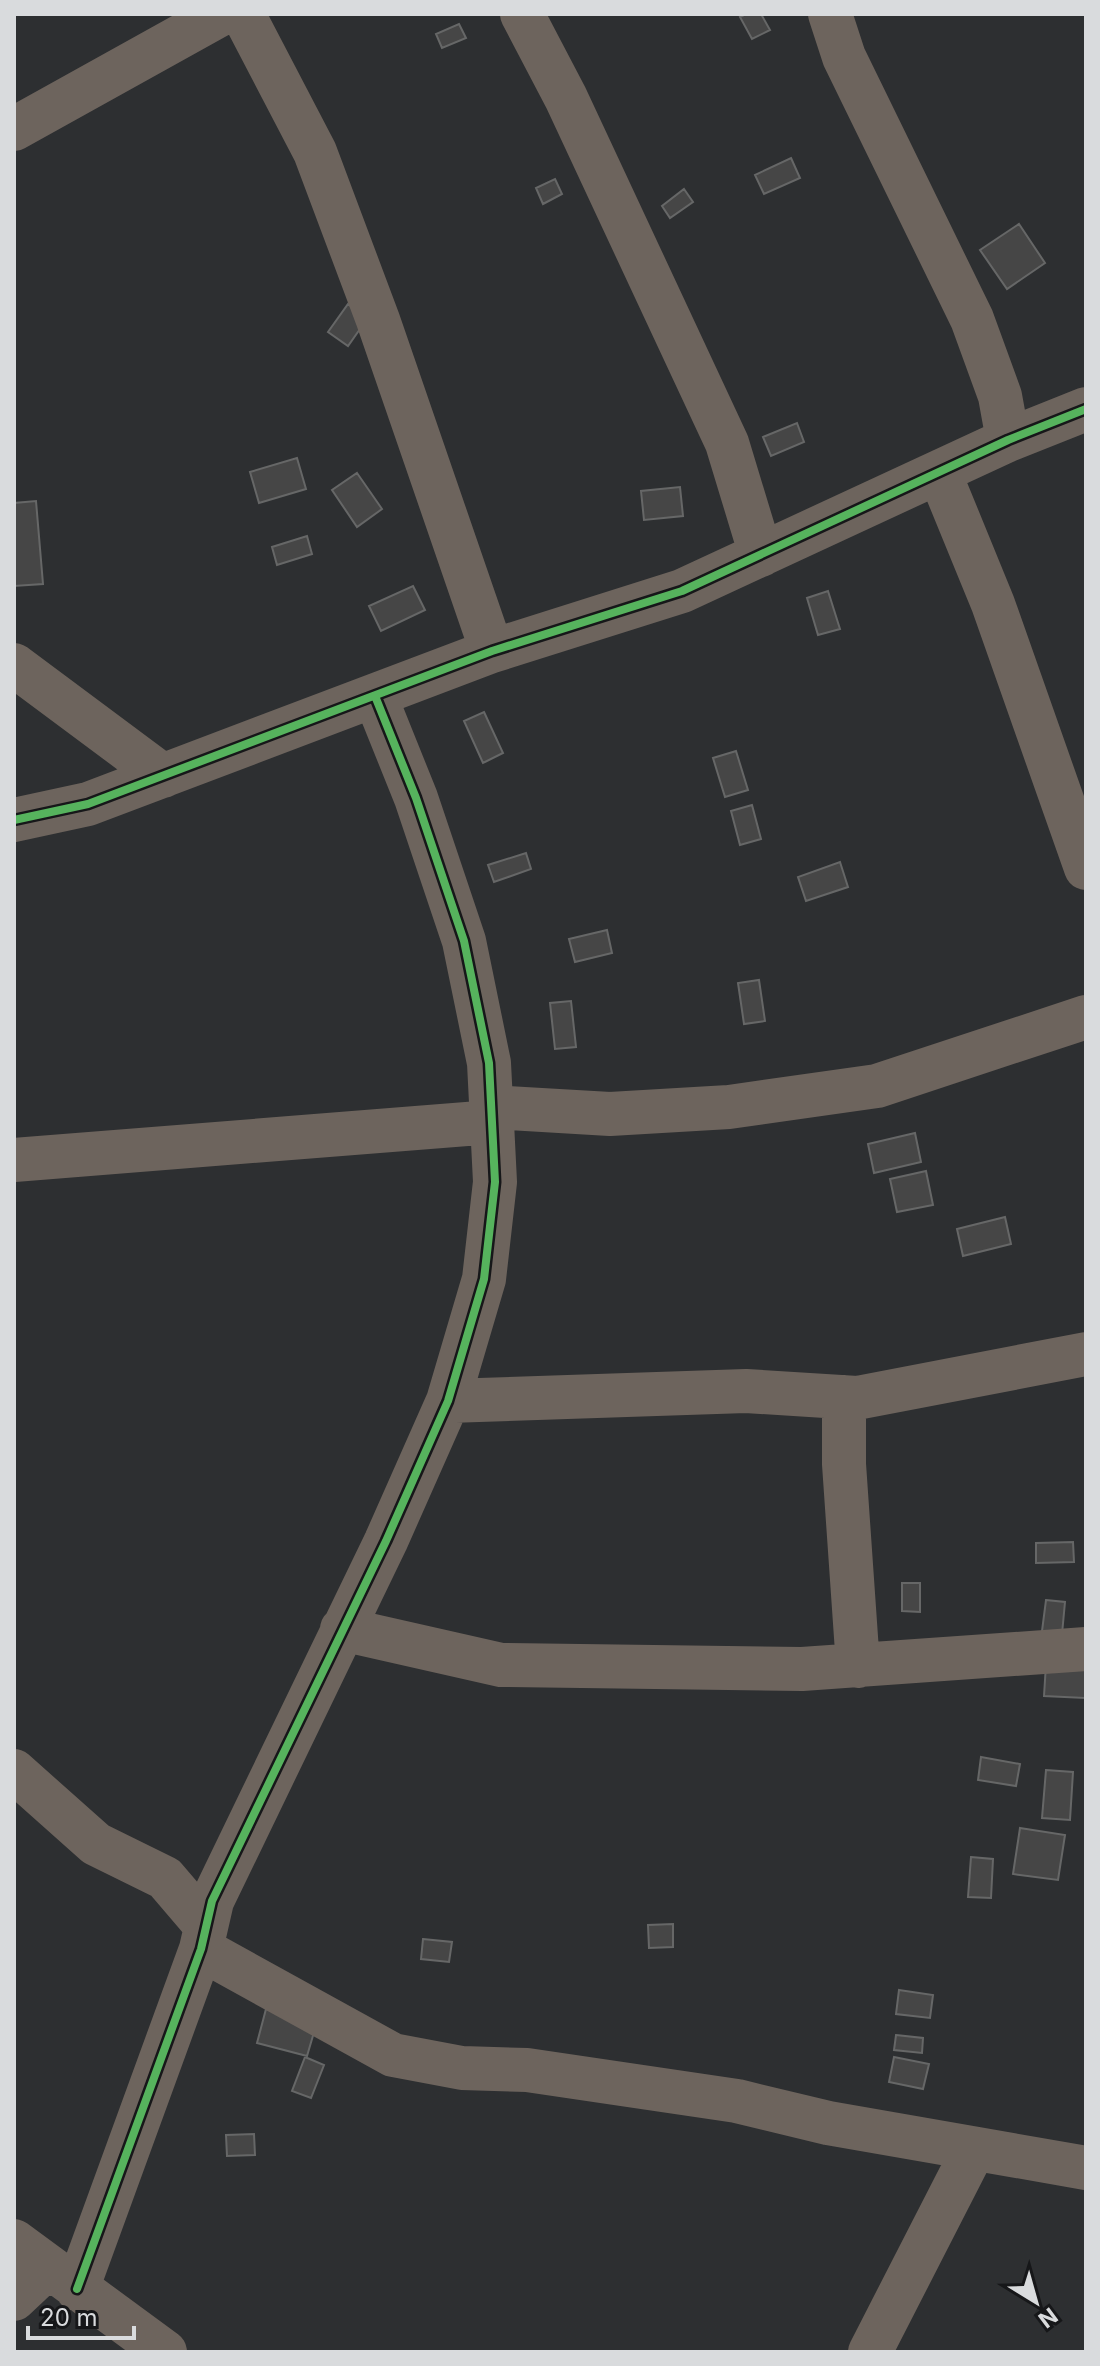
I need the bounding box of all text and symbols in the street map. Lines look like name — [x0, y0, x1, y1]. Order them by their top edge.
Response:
north arrow — [996, 2262, 1076, 2342]
scale bar — [28, 2290, 134, 2340]
text: 20 m — [40, 2303, 98, 2332]
text: N — [1034, 2303, 1063, 2333]

